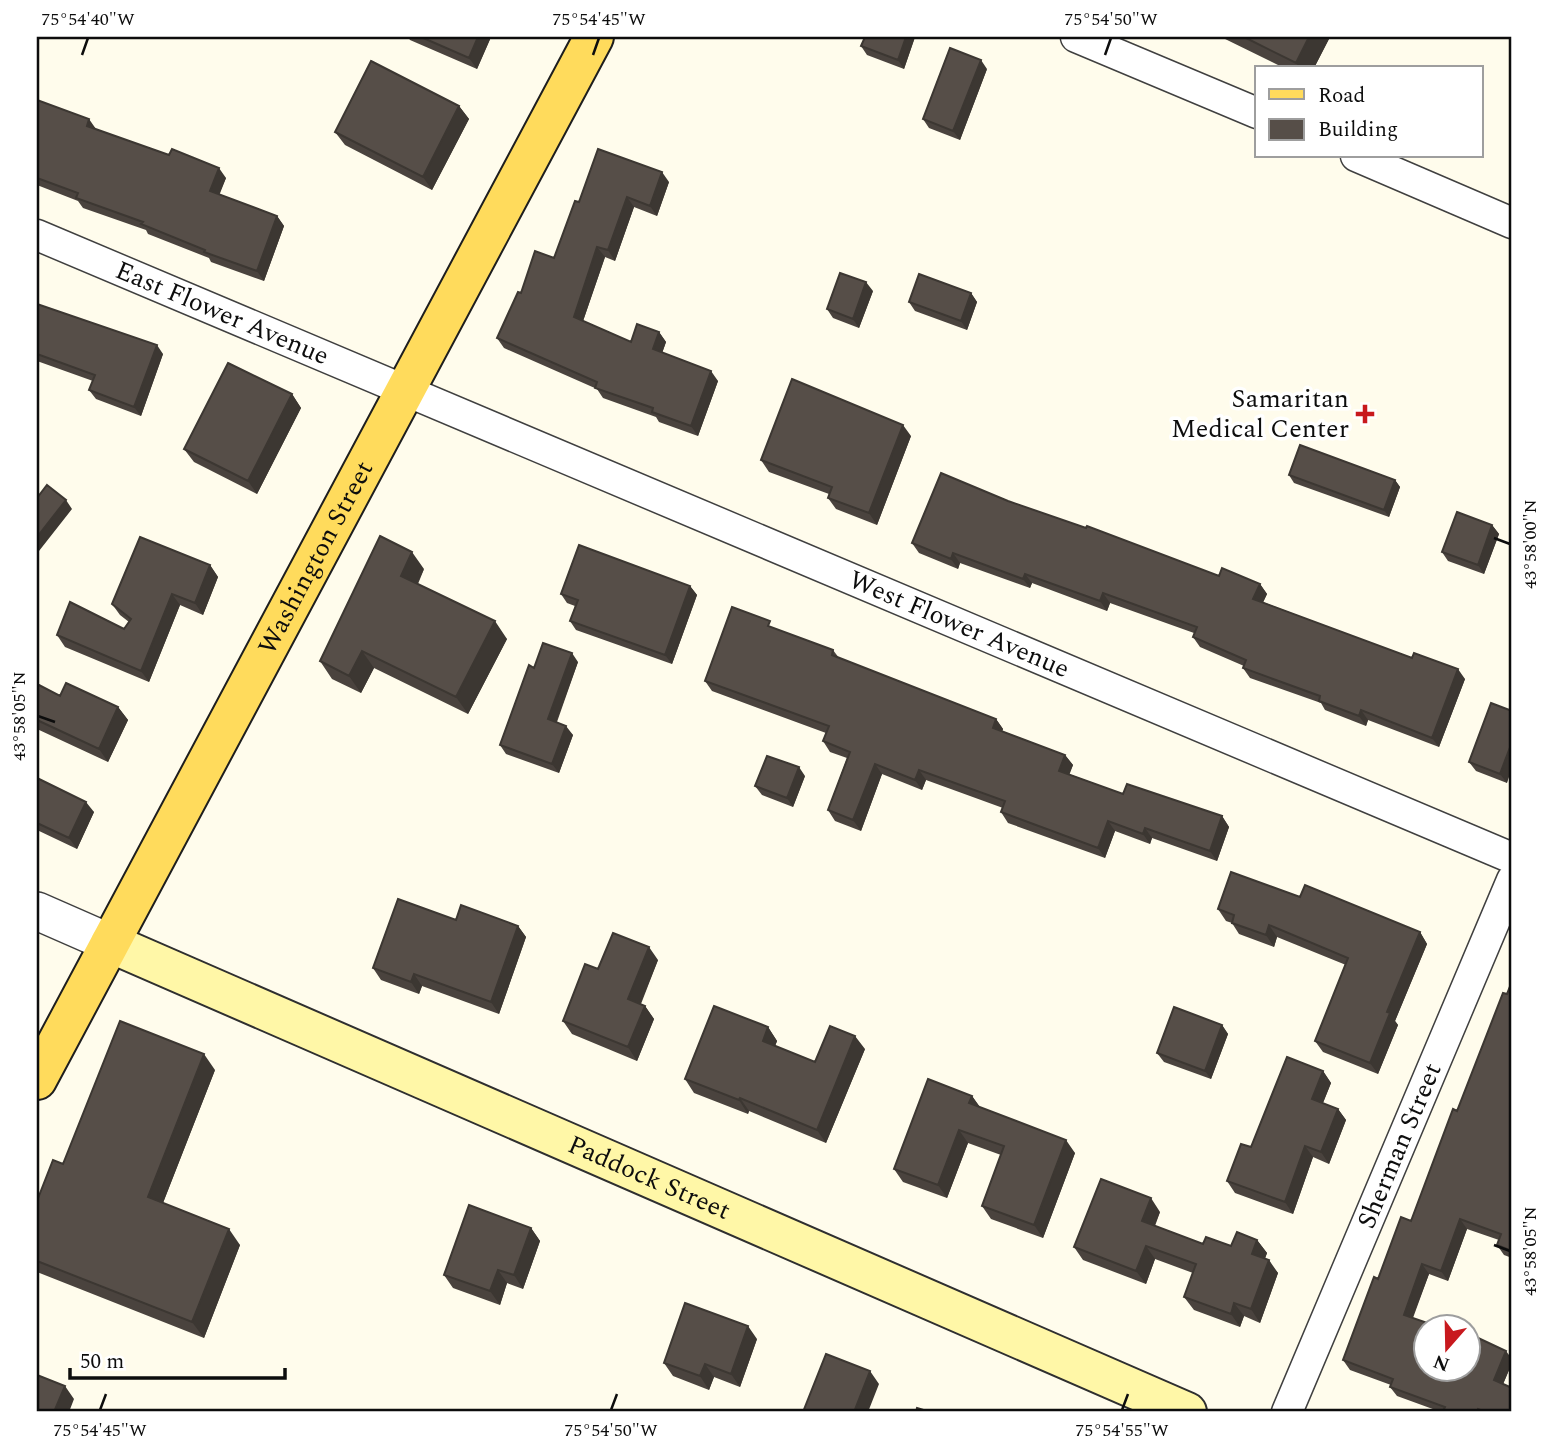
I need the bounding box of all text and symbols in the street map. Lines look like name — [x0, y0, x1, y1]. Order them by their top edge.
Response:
text: 75°54'40"W — [41, 6, 135, 33]
text: 75°54'45"W — [552, 6, 646, 33]
text: 75°54'50"W — [1064, 6, 1158, 33]
legend — [1255, 66, 1482, 158]
text: Road — [1318, 80, 1365, 112]
text: Building — [1318, 114, 1398, 146]
street label: East Flower Avenue — [109, 250, 335, 376]
place label: Samaritan Medical Center — [1171, 379, 1349, 449]
marker: Samaritan Medical Center — [1355, 404, 1375, 424]
street label: Washington Street — [248, 454, 384, 662]
text: 43°58'00"N — [1517, 499, 1544, 589]
street label: West Flower Avenue — [842, 560, 1076, 689]
text: 43°58'05"N — [6, 671, 33, 761]
street label: Sherman Street — [1347, 1057, 1452, 1235]
street label: Paddock Street — [561, 1125, 737, 1231]
text: 43°58'05"N — [1517, 1206, 1544, 1296]
north arrow — [1412, 1312, 1482, 1382]
scale bar — [70, 1337, 285, 1381]
text: 50 m — [80, 1346, 124, 1378]
text: N — [1429, 1346, 1454, 1379]
text: 75°54'45"W — [53, 1417, 147, 1444]
text: 75°54'50"W — [564, 1417, 658, 1444]
text: 75°54'55"W — [1075, 1417, 1169, 1444]

